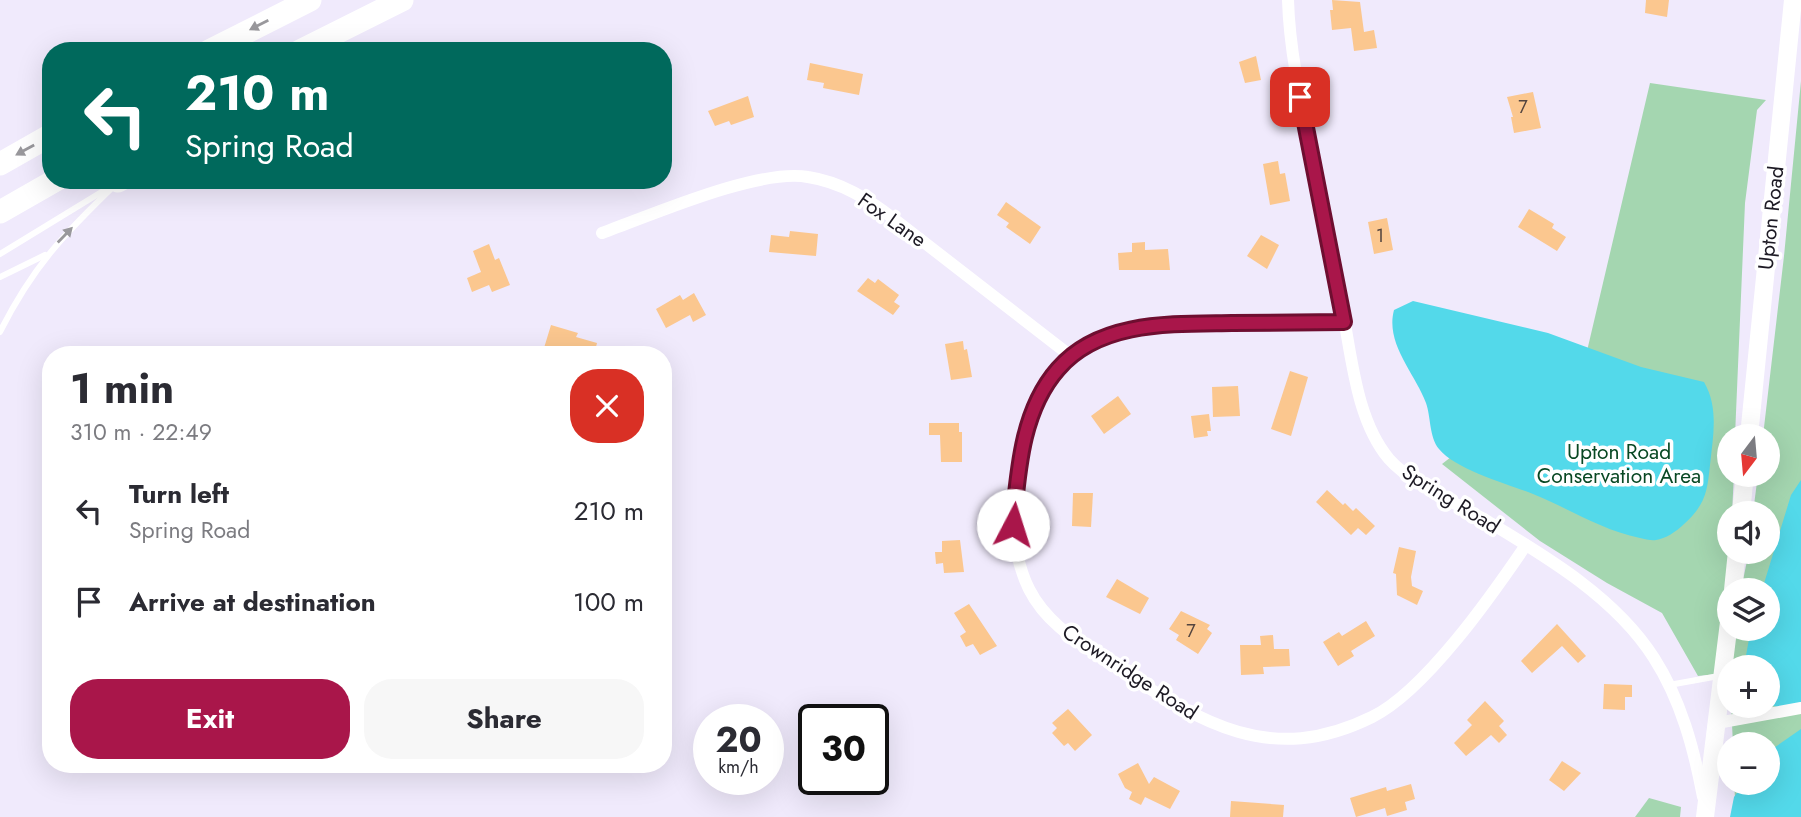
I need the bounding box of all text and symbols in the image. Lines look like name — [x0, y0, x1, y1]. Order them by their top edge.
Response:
one-way arrow — [249, 20, 269, 31]
text: 210 m — [185, 58, 329, 128]
pin — [1270, 67, 1330, 127]
icon: left — [70, 70, 161, 161]
icon: arrive — [1281, 78, 1319, 116]
house number: 7 — [1518, 94, 1528, 120]
text: Spring Road — [185, 123, 354, 169]
one-way arrow — [16, 144, 35, 156]
street label: Upton Road — [1751, 165, 1791, 271]
street label: Fox Lane — [852, 185, 933, 255]
house number: 1 — [1376, 223, 1384, 249]
one-way arrow — [56, 227, 72, 244]
text: 1 min — [70, 358, 174, 419]
button: close — [570, 369, 644, 443]
text: 310 m · 22:49 — [70, 415, 212, 449]
north arrow — [1717, 424, 1780, 486]
map controls — [1717, 424, 1780, 795]
park label: Upton Road Conservation Area — [1537, 437, 1701, 491]
street label: Spring Road — [1396, 457, 1506, 541]
text: Turn left — [129, 475, 229, 513]
position arrow — [976, 488, 1050, 562]
icon: left — [70, 492, 108, 530]
text: 210 m — [574, 492, 644, 530]
button: sound — [1717, 501, 1780, 564]
text: Spring Road — [129, 513, 250, 547]
button: layers — [1717, 578, 1780, 641]
icon: arrive — [70, 583, 108, 621]
text: Arrive at destination — [129, 583, 376, 621]
text: 100 m — [573, 583, 644, 621]
street label: Crownridge Road — [1056, 617, 1204, 727]
house number: 7 — [1186, 618, 1196, 644]
button: + — [1717, 655, 1780, 718]
button: Exit — [70, 679, 350, 759]
button: Share — [364, 679, 644, 759]
speed limit sign: 30 — [798, 704, 889, 795]
text: 20 — [715, 715, 762, 765]
button: − — [1717, 732, 1780, 795]
text: km/h — [718, 754, 759, 780]

